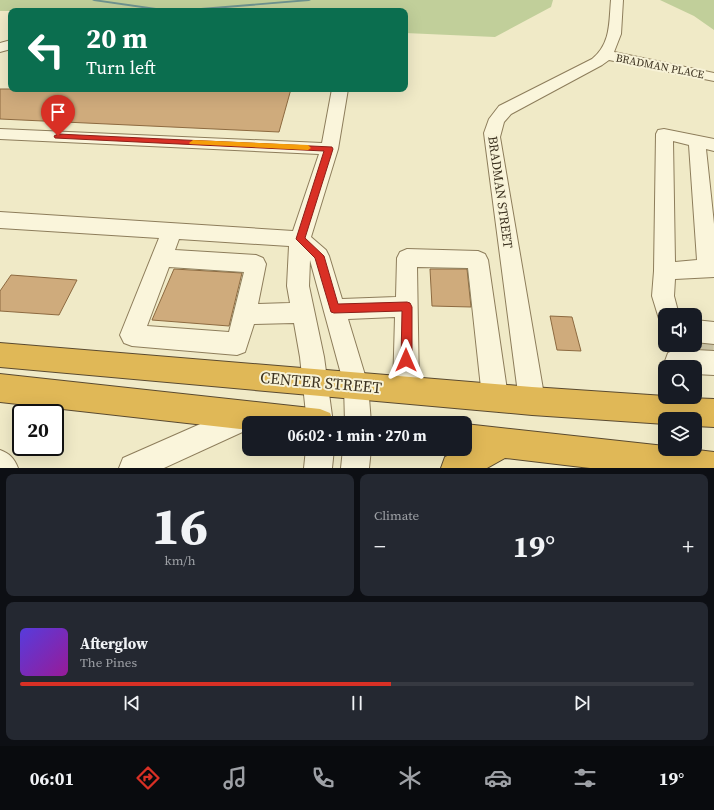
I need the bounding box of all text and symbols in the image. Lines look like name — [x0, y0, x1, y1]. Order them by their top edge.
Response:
text: 20 m — [86, 19, 148, 57]
icon: left — [20, 24, 72, 76]
street label: BRADMAN PLACE — [614, 51, 706, 82]
text: Turn left — [86, 55, 156, 80]
pin — [41, 95, 75, 136]
icon: arrive — [47, 101, 69, 123]
street label: BRADMAN STREET — [484, 135, 517, 249]
map controls — [658, 308, 702, 456]
button: sound — [658, 308, 702, 352]
position arrow — [385, 339, 427, 381]
button: search — [658, 360, 702, 404]
street label: CENTER STREET — [259, 366, 383, 398]
speed limit sign: 20 — [12, 404, 64, 456]
button: layers — [658, 412, 702, 456]
text: 06:02 · 1 min · 270 m — [288, 425, 427, 446]
text: 16 — [152, 490, 208, 561]
text: Climate — [374, 507, 419, 524]
text: 19° — [513, 526, 555, 567]
text: − — [374, 531, 386, 561]
text: + — [682, 531, 694, 561]
text: km/h — [165, 552, 195, 569]
text: Afterglow — [80, 633, 148, 654]
text: The Pines — [80, 654, 137, 671]
icon: previous — [121, 692, 143, 714]
icon: pause — [346, 692, 368, 714]
icon: next — [571, 692, 593, 714]
icon: directions — [134, 764, 162, 792]
icon: music — [221, 764, 249, 792]
icon: phone — [309, 764, 337, 792]
icon: climate — [396, 764, 424, 792]
icon: car — [484, 764, 512, 792]
icon: filters — [571, 764, 599, 792]
text: 06:01 — [30, 766, 74, 791]
text: 19° — [659, 766, 684, 791]

